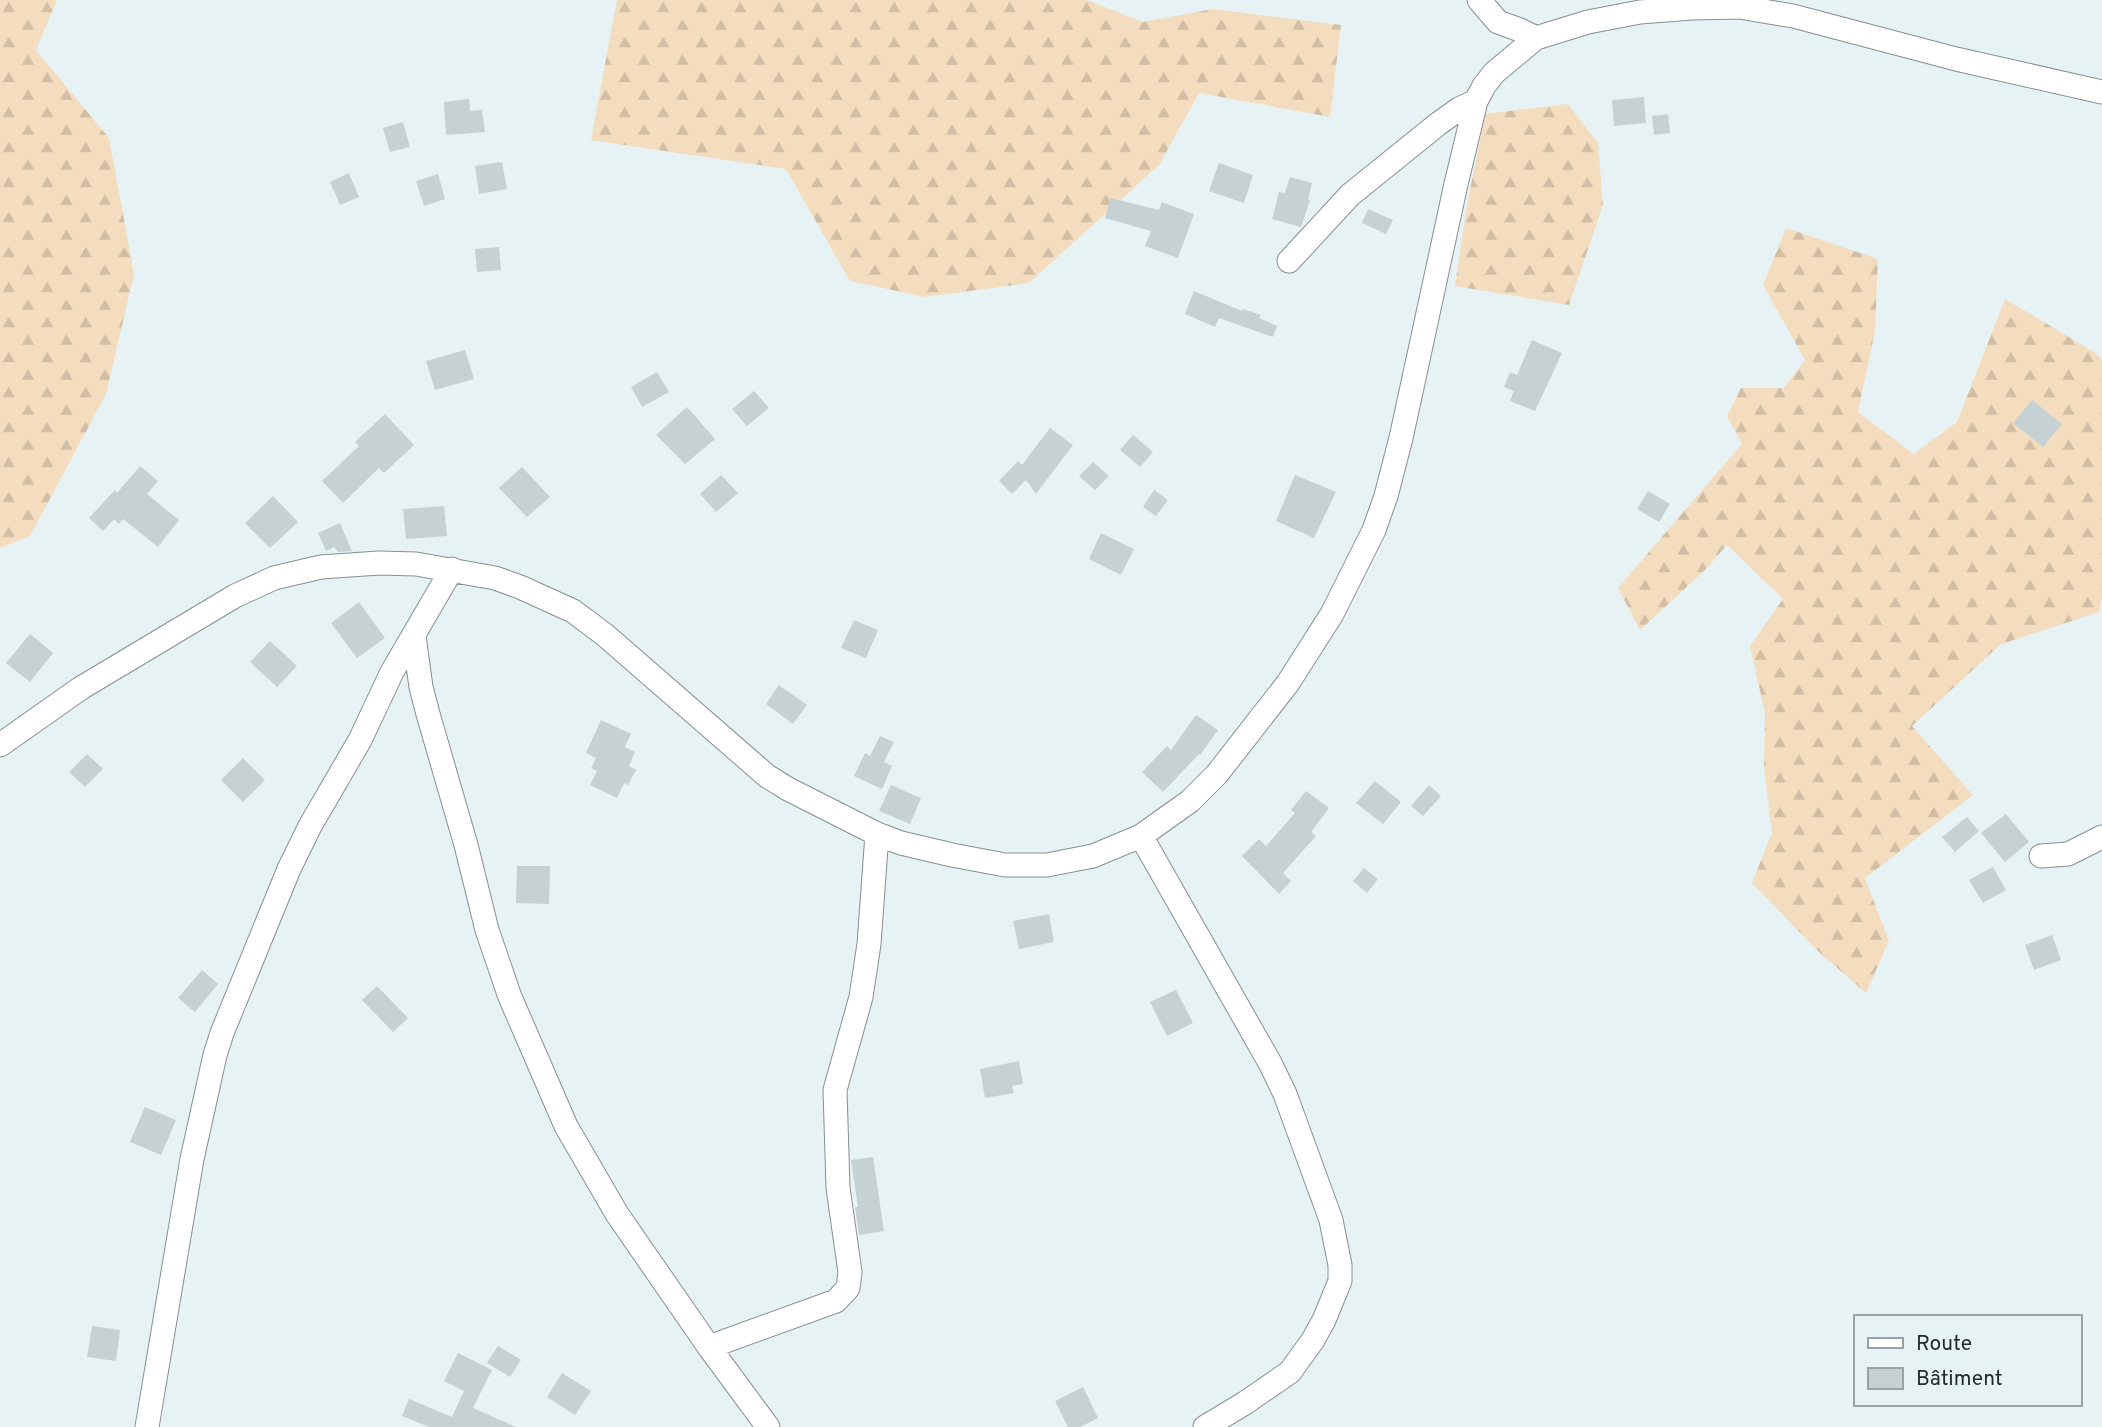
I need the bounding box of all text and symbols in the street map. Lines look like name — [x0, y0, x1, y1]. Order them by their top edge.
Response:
legend — [1854, 1315, 2081, 1406]
text: Route — [1916, 1331, 1972, 1358]
text: Bâtiment — [1916, 1366, 2003, 1393]

